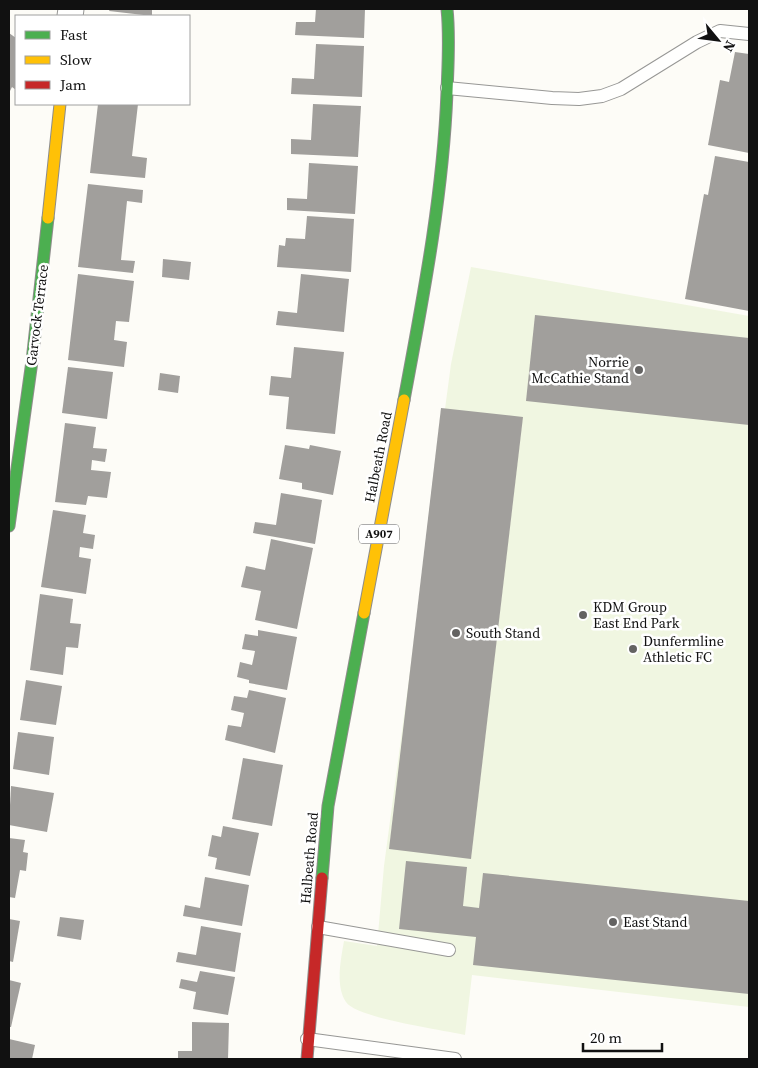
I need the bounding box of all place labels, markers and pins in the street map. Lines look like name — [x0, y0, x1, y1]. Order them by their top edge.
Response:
place label: Norrie McCathie Stand — [531, 352, 629, 388]
marker: Norrie McCathie Stand — [633, 364, 645, 376]
place label: KDM Group East End Park — [593, 597, 680, 633]
marker: KDM Group East End Park — [577, 609, 589, 621]
place label: South Stand — [466, 623, 540, 643]
marker: South Stand — [450, 627, 462, 639]
place label: Dunfermline Athletic FC — [643, 631, 724, 667]
marker: Dunfermline Athletic FC — [627, 643, 639, 655]
place label: East Stand — [623, 912, 688, 932]
marker: East Stand — [607, 916, 619, 928]

